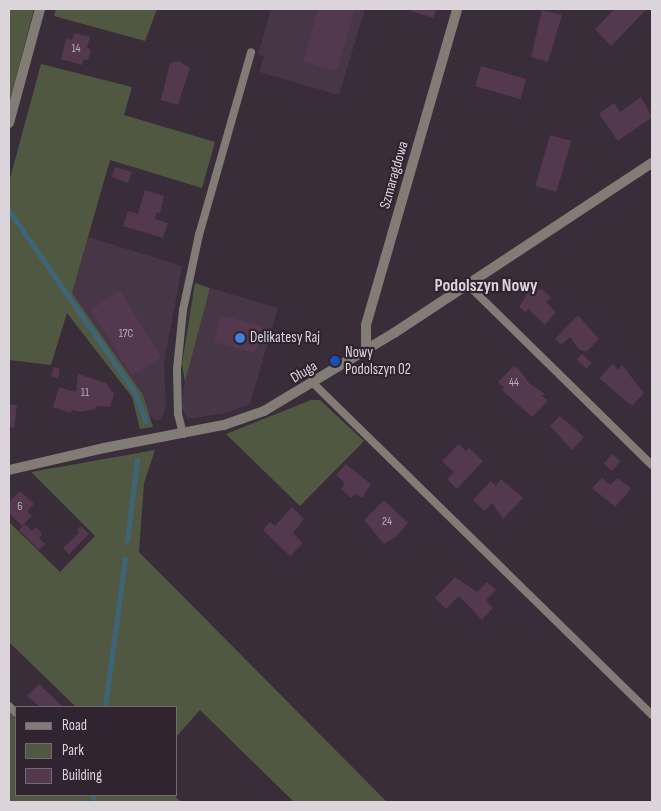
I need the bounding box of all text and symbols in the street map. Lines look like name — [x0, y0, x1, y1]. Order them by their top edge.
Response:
house number: 14 — [71, 42, 81, 56]
street label: Szmaragdowa — [376, 139, 412, 211]
district label: Podolszyn Nowy — [434, 275, 538, 297]
house number: 17C — [119, 327, 133, 341]
place label: Delikatesy Raj — [250, 329, 320, 347]
marker: Delikatesy Raj — [234, 332, 246, 344]
place label: Nowy Podolszyn 02 — [345, 343, 411, 378]
marker: Nowy Podolszyn 02 — [329, 355, 341, 367]
street label: Długa — [287, 357, 321, 387]
house number: 44 — [509, 376, 519, 390]
house number: 11 — [81, 386, 89, 400]
house number: 6 — [17, 500, 23, 514]
house number: 24 — [382, 515, 392, 529]
legend — [15, 706, 178, 796]
text: Road — [62, 716, 87, 735]
text: Park — [62, 741, 84, 760]
text: Building — [62, 766, 102, 785]

